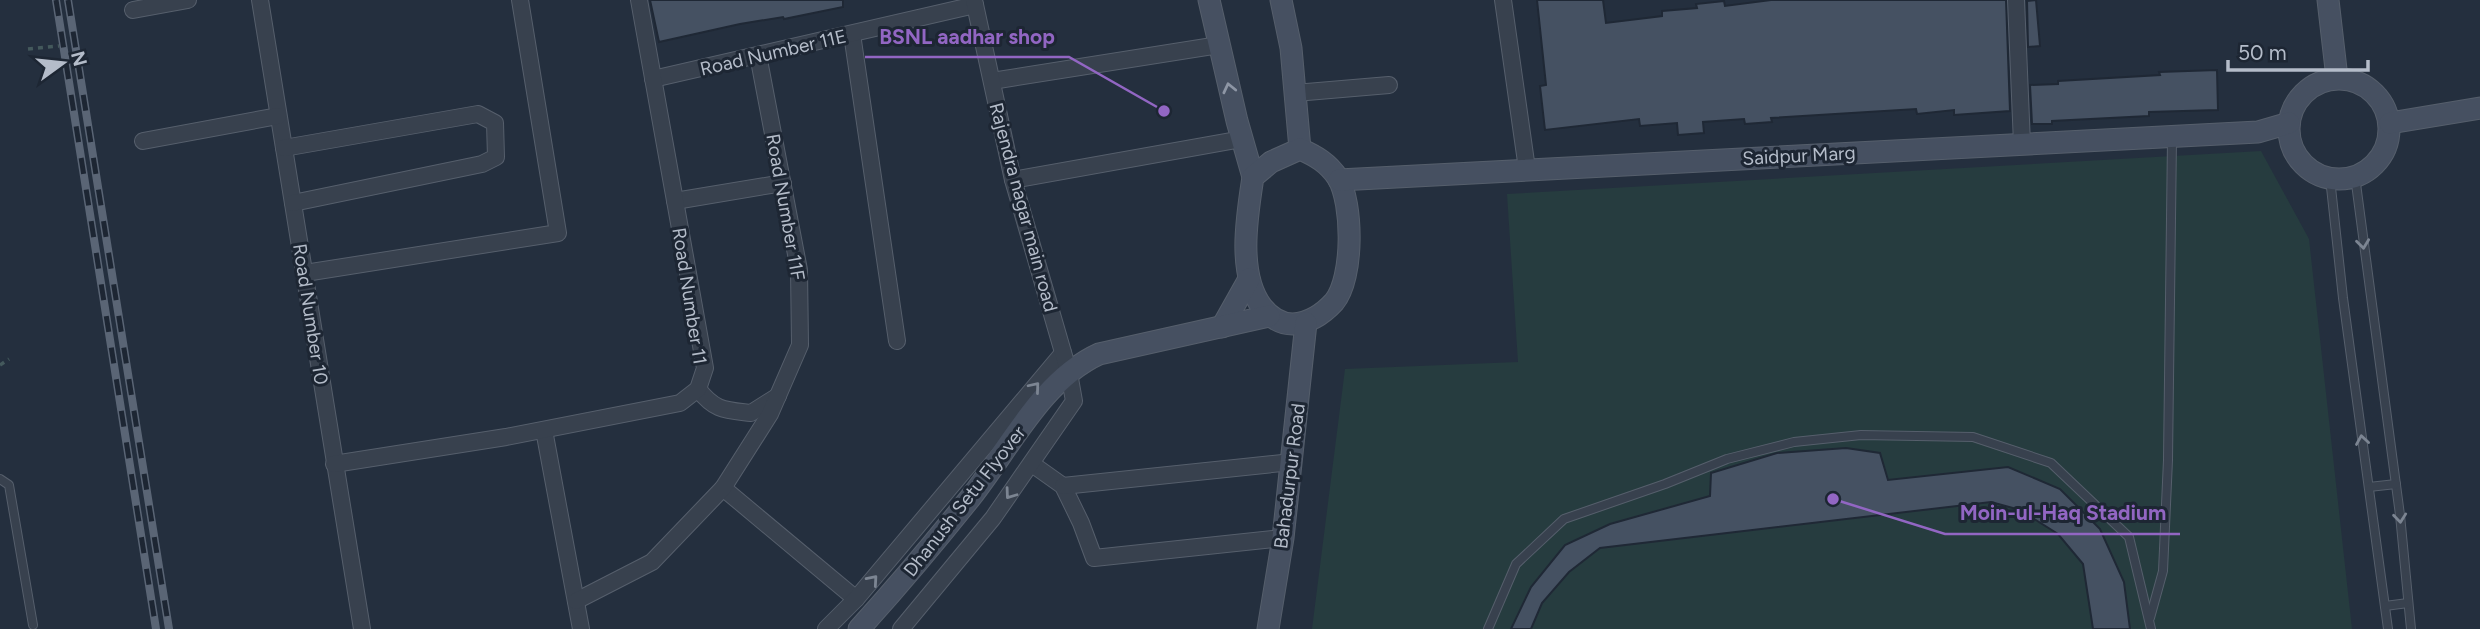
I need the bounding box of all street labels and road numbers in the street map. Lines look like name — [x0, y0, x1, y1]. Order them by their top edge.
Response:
street label: Road Number 11E — [698, 24, 849, 81]
street label: Rajendra nagar main road — [984, 100, 1063, 314]
street label: Road Number 11F — [761, 132, 810, 282]
street label: Saidpur Marg — [1742, 141, 1856, 170]
street label: Road Number 11 — [667, 226, 712, 366]
street label: Road Number 10 — [288, 242, 333, 386]
street label: Bahadurpur Road — [1269, 402, 1310, 550]
street label: Dhanush Setu Flyover — [898, 421, 1031, 581]

